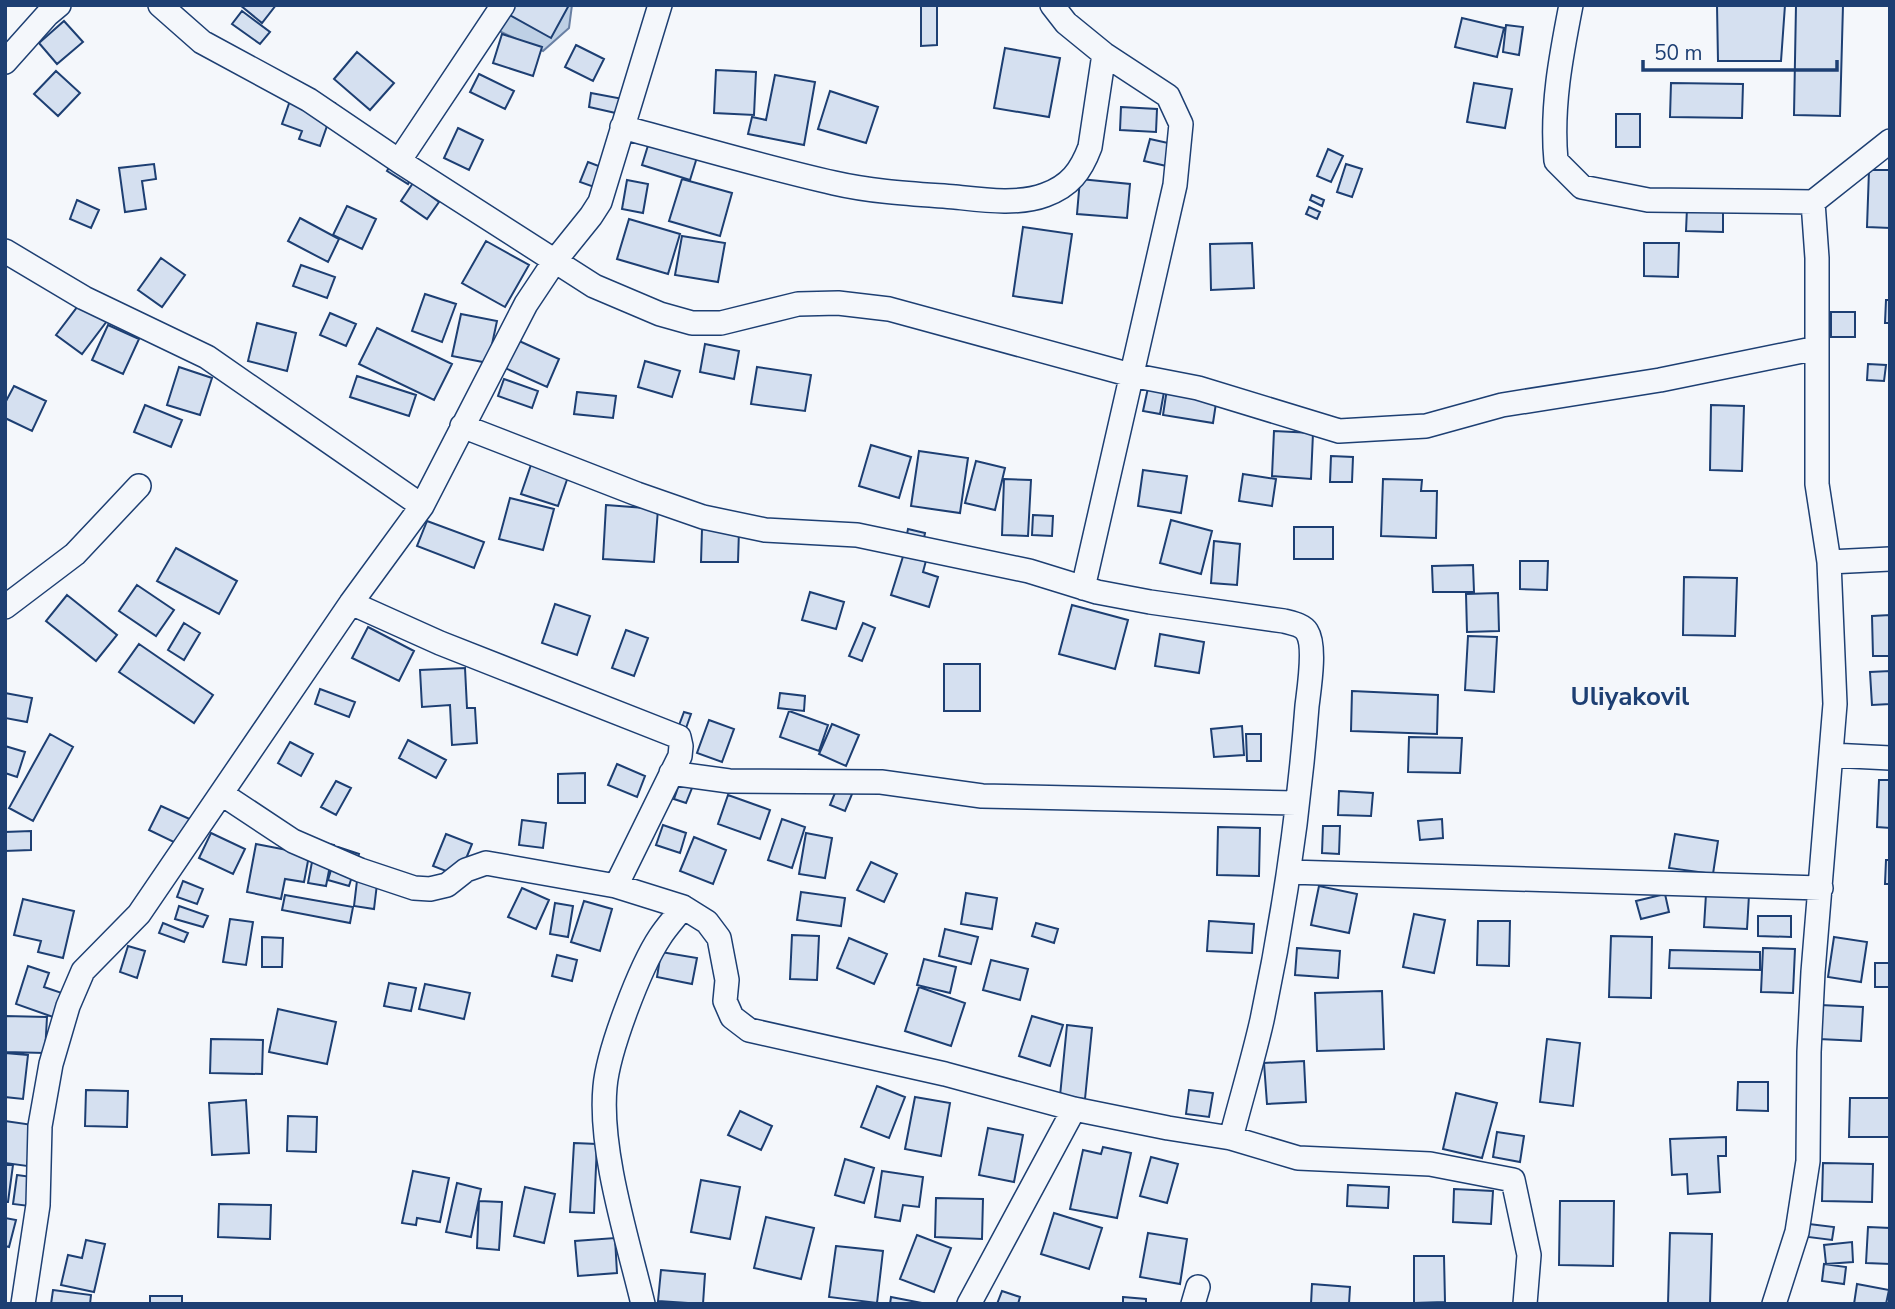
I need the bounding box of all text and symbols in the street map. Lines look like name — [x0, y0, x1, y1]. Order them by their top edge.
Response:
scale bar — [1643, 28, 1837, 72]
text: 50 m — [1654, 39, 1703, 67]
district label: Uliyakovil — [1571, 679, 1690, 714]

